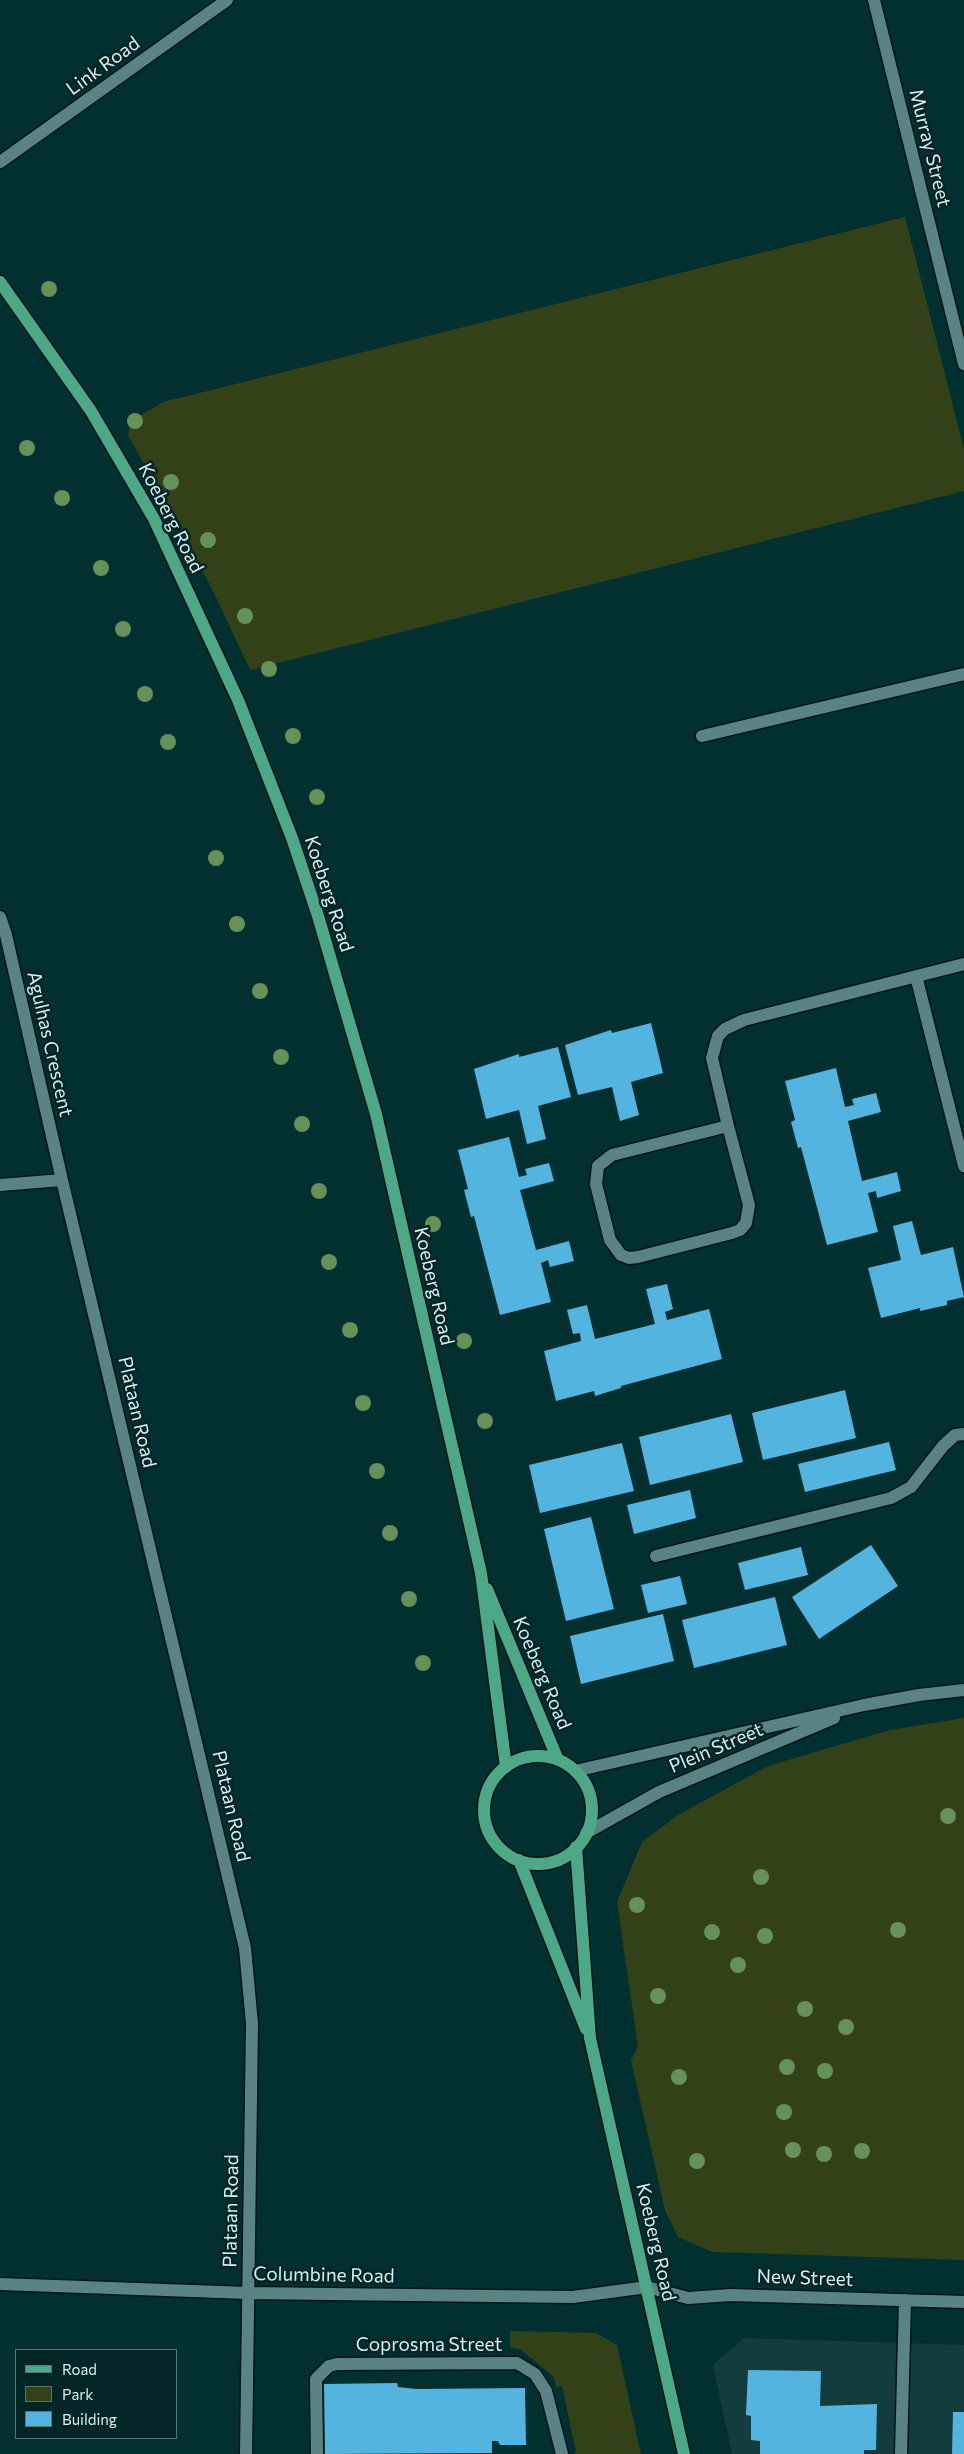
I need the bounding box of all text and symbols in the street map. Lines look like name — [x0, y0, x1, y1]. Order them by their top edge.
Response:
street label: Link Road — [62, 32, 144, 100]
street label: Murray Street — [904, 87, 956, 209]
street label: Koeberg Road — [133, 459, 209, 577]
street label: Koeberg Road — [300, 833, 358, 955]
street label: Agulhas Crescent — [22, 969, 78, 1119]
street label: Koeberg Road — [409, 1225, 459, 1347]
street label: Plataan Road — [113, 1354, 161, 1470]
street label: Koeberg Road — [508, 1613, 576, 1733]
street label: Plein Street — [666, 1718, 766, 1778]
street label: Plataan Road — [207, 1748, 255, 1864]
street label: Plataan Road — [219, 2154, 243, 2268]
street label: Koeberg Road — [631, 2181, 681, 2303]
street label: Columbine Road — [253, 2262, 395, 2288]
street label: New Street — [756, 2265, 854, 2291]
street label: Coprosma Street — [356, 2334, 502, 2356]
legend — [15, 2349, 178, 2439]
text: Road — [62, 2360, 97, 2378]
text: Park — [62, 2385, 93, 2403]
text: Building — [62, 2410, 117, 2428]

